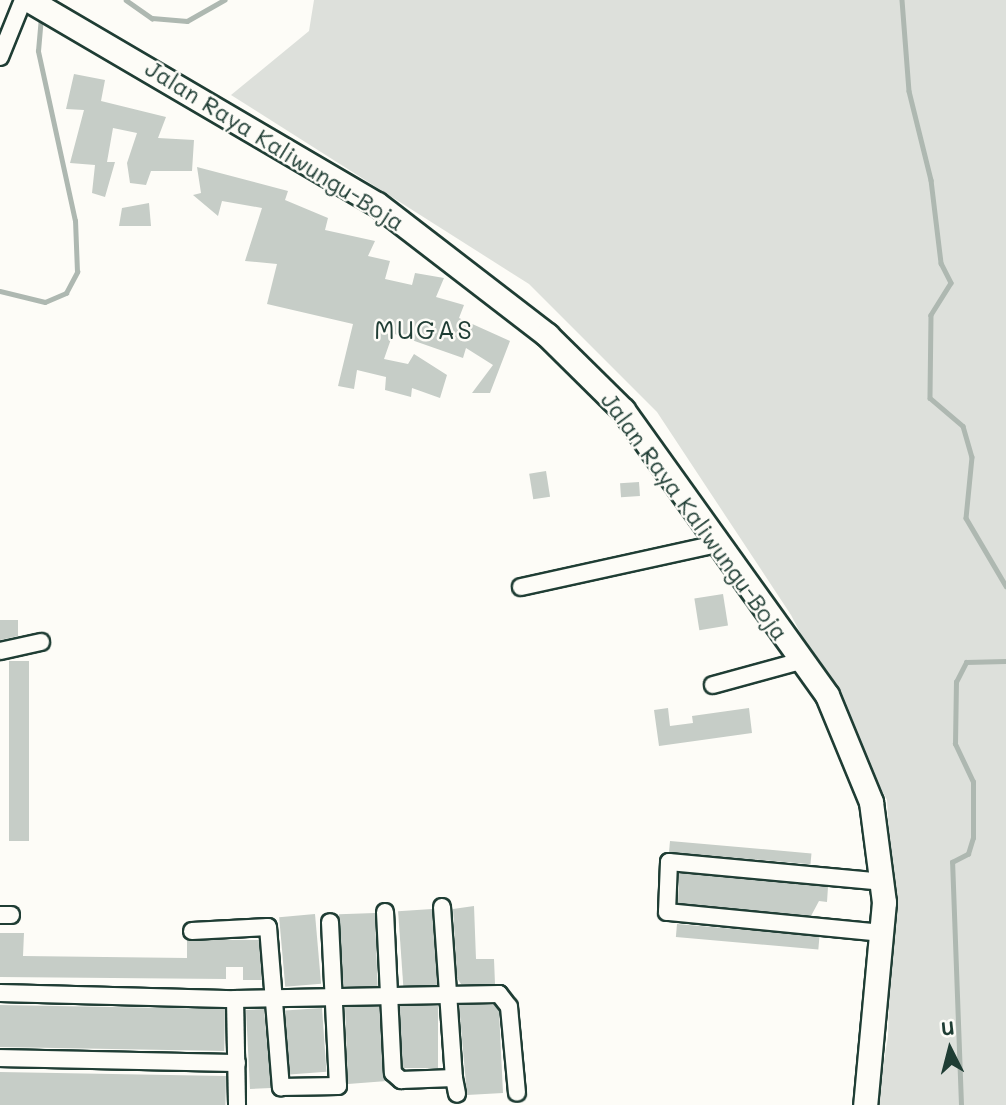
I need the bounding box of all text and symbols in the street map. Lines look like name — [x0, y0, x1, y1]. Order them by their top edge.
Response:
street label: Jalan Raya Kaliwungu-Boja — [141, 54, 409, 236]
district label: MUGAS — [375, 314, 473, 346]
street label: Jalan Raya Kaliwungu-Boja — [596, 387, 794, 645]
north arrow — [915, 1014, 985, 1084]
text: U — [940, 1014, 956, 1041]

